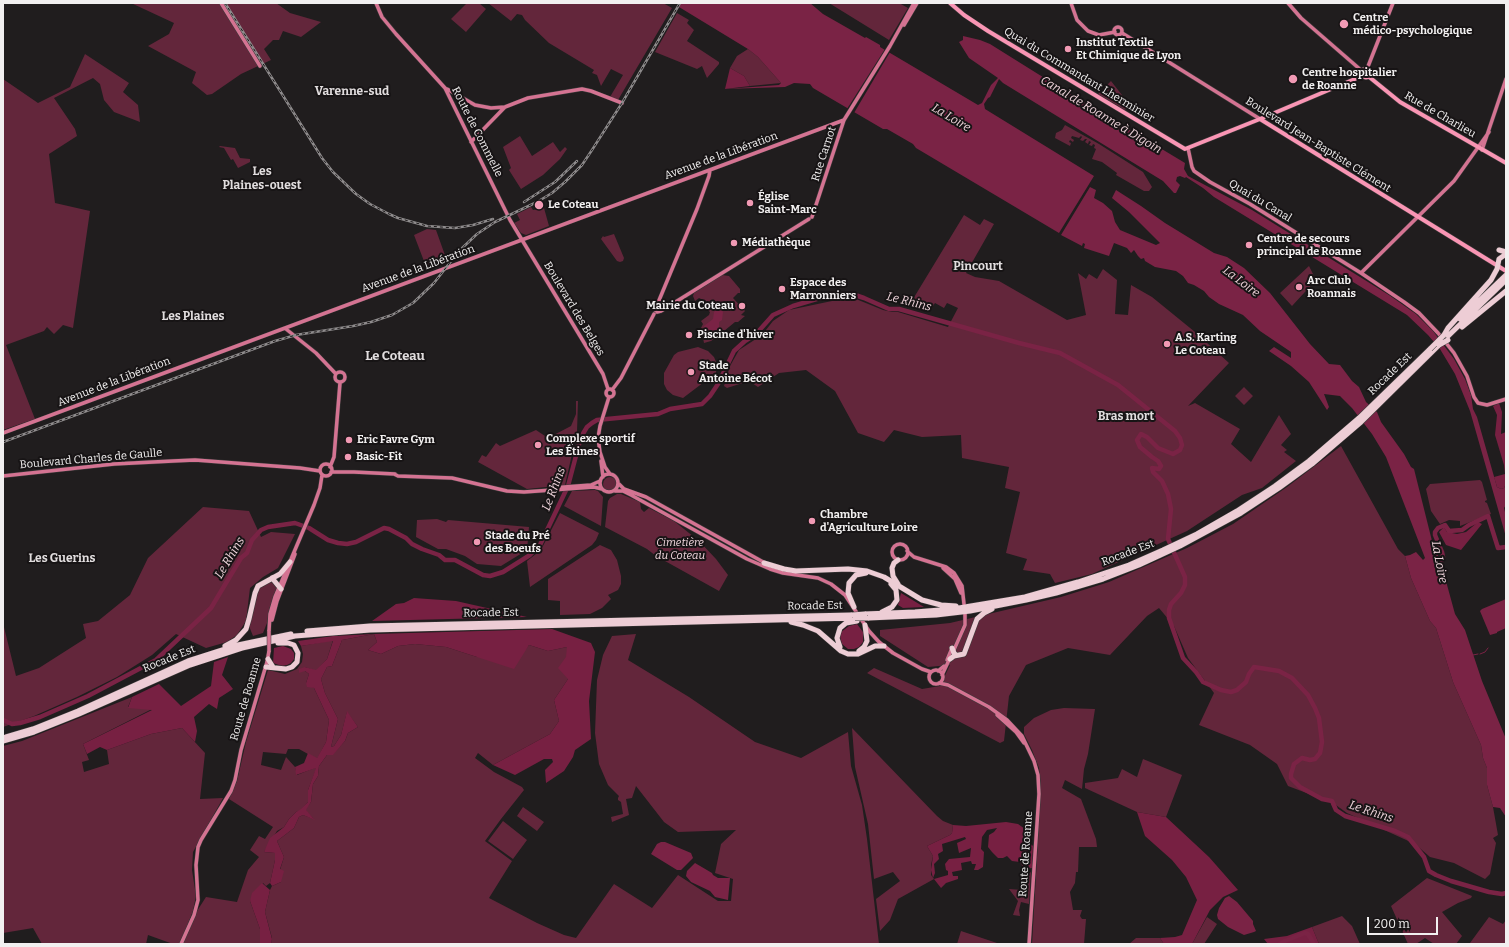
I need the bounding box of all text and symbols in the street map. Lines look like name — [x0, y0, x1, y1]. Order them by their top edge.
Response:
place label: Centre médico-psychologique — [1353, 11, 1472, 37]
marker: Centre médico-psychologique — [1338, 18, 1350, 30]
street label: Quai du Commandant Lherminier — [1001, 25, 1157, 125]
place label: Institut Textile Et Chimique de Lyon — [1076, 36, 1181, 62]
marker: Institut Textile Et Chimique de Lyon — [1063, 44, 1073, 54]
place label: Centre hospitalier de Roanne — [1302, 66, 1397, 92]
water label: Canal de Roanne à Digoin — [1038, 73, 1164, 157]
marker: Centre hospitalier de Roanne — [1287, 73, 1299, 85]
district label: Varenne-sud — [315, 85, 389, 99]
street label: Route de Commelle — [449, 85, 505, 179]
street label: Rue de Charlieu — [1402, 89, 1478, 141]
street label: Boulevard Jean-Baptiste Clément — [1243, 95, 1393, 195]
water label: La Loire — [929, 101, 973, 135]
street label: Rue Carnot — [809, 125, 839, 183]
street label: Avenue de la Libération — [663, 129, 779, 183]
district label: Les Plaines-ouest — [223, 165, 301, 193]
street label: Quai du Canal — [1226, 177, 1294, 225]
place label: Église Saint-Marc — [758, 190, 817, 216]
place label: Le Coteau — [548, 198, 598, 212]
marker: Église Saint-Marc — [745, 198, 755, 208]
marker: Le Coteau — [533, 199, 545, 211]
place label: Centre de secours principal de Roanne — [1257, 232, 1361, 258]
place label: Médiathèque — [742, 236, 811, 250]
marker: Médiathèque — [729, 238, 739, 248]
marker: Centre de secours principal de Roanne — [1244, 240, 1254, 250]
street label: Avenue de la Libération — [360, 242, 476, 296]
street label: Boulevard des Belges — [541, 260, 607, 358]
district label: Pincourt — [953, 260, 1003, 274]
water label: La Loire — [1220, 263, 1262, 301]
place label: Arc Club Roannais — [1307, 274, 1356, 300]
place label: Espace des Marronniers — [790, 276, 856, 302]
marker: Arc Club Roannais — [1294, 282, 1304, 292]
marker: Espace des Marronniers — [777, 284, 787, 294]
water label: Le Rhins — [885, 289, 933, 315]
place label: Mairie du Coteau — [646, 299, 734, 313]
marker: Mairie du Coteau — [737, 301, 747, 311]
district label: Les Plaines — [162, 310, 224, 324]
place label: Piscine d'hiver — [697, 328, 773, 342]
marker: Piscine d'hiver — [684, 330, 694, 340]
place label: A.S. Karting Le Coteau — [1175, 331, 1237, 357]
marker: A.S. Karting Le Coteau — [1162, 339, 1172, 349]
district label: Le Coteau — [365, 348, 425, 364]
street label: Rocade Est — [1365, 350, 1415, 398]
street label: Avenue de la Libération — [56, 354, 172, 410]
place label: Stade Antoine Bécot — [699, 359, 772, 385]
marker: Stade Antoine Bécot — [686, 367, 696, 377]
district label: Bras mort — [1098, 410, 1154, 424]
place label: Complexe sportif Les Étines — [546, 432, 635, 458]
place label: Eric Favre Gym — [357, 433, 435, 447]
marker: Eric Favre Gym — [344, 435, 354, 445]
marker: Complexe sportif Les Étines — [533, 440, 543, 450]
street label: Boulevard Charles de Gaulle — [19, 446, 163, 472]
place label: Basic-Fit — [356, 450, 402, 464]
marker: Basic-Fit — [343, 452, 353, 462]
water label: Le Rhins — [539, 465, 569, 513]
place label: Chambre d'Agriculture Loire — [820, 508, 918, 534]
marker: Chambre d'Agriculture Loire — [807, 516, 817, 526]
place label: Stade du Pré des Boeufs — [485, 529, 550, 555]
water label: Le Rhins — [212, 535, 248, 581]
park label: Cimetière du Coteau — [655, 536, 705, 562]
marker: Stade du Pré des Boeufs — [472, 537, 482, 547]
street label: Rocade Est — [1100, 537, 1156, 569]
water label: La Loire — [1428, 540, 1450, 584]
district label: Les Guerins — [29, 552, 95, 566]
street label: Rocade Est — [787, 599, 843, 613]
street label: Rocade Est — [463, 606, 519, 620]
street label: Rocade Est — [141, 643, 197, 675]
street label: Route de Roanne — [228, 656, 264, 742]
water label: Le Rhins — [1347, 798, 1395, 826]
street label: Route de Roanne — [1016, 811, 1036, 897]
scale bar — [1369, 909, 1440, 935]
text: 200 m — [1374, 917, 1410, 931]

